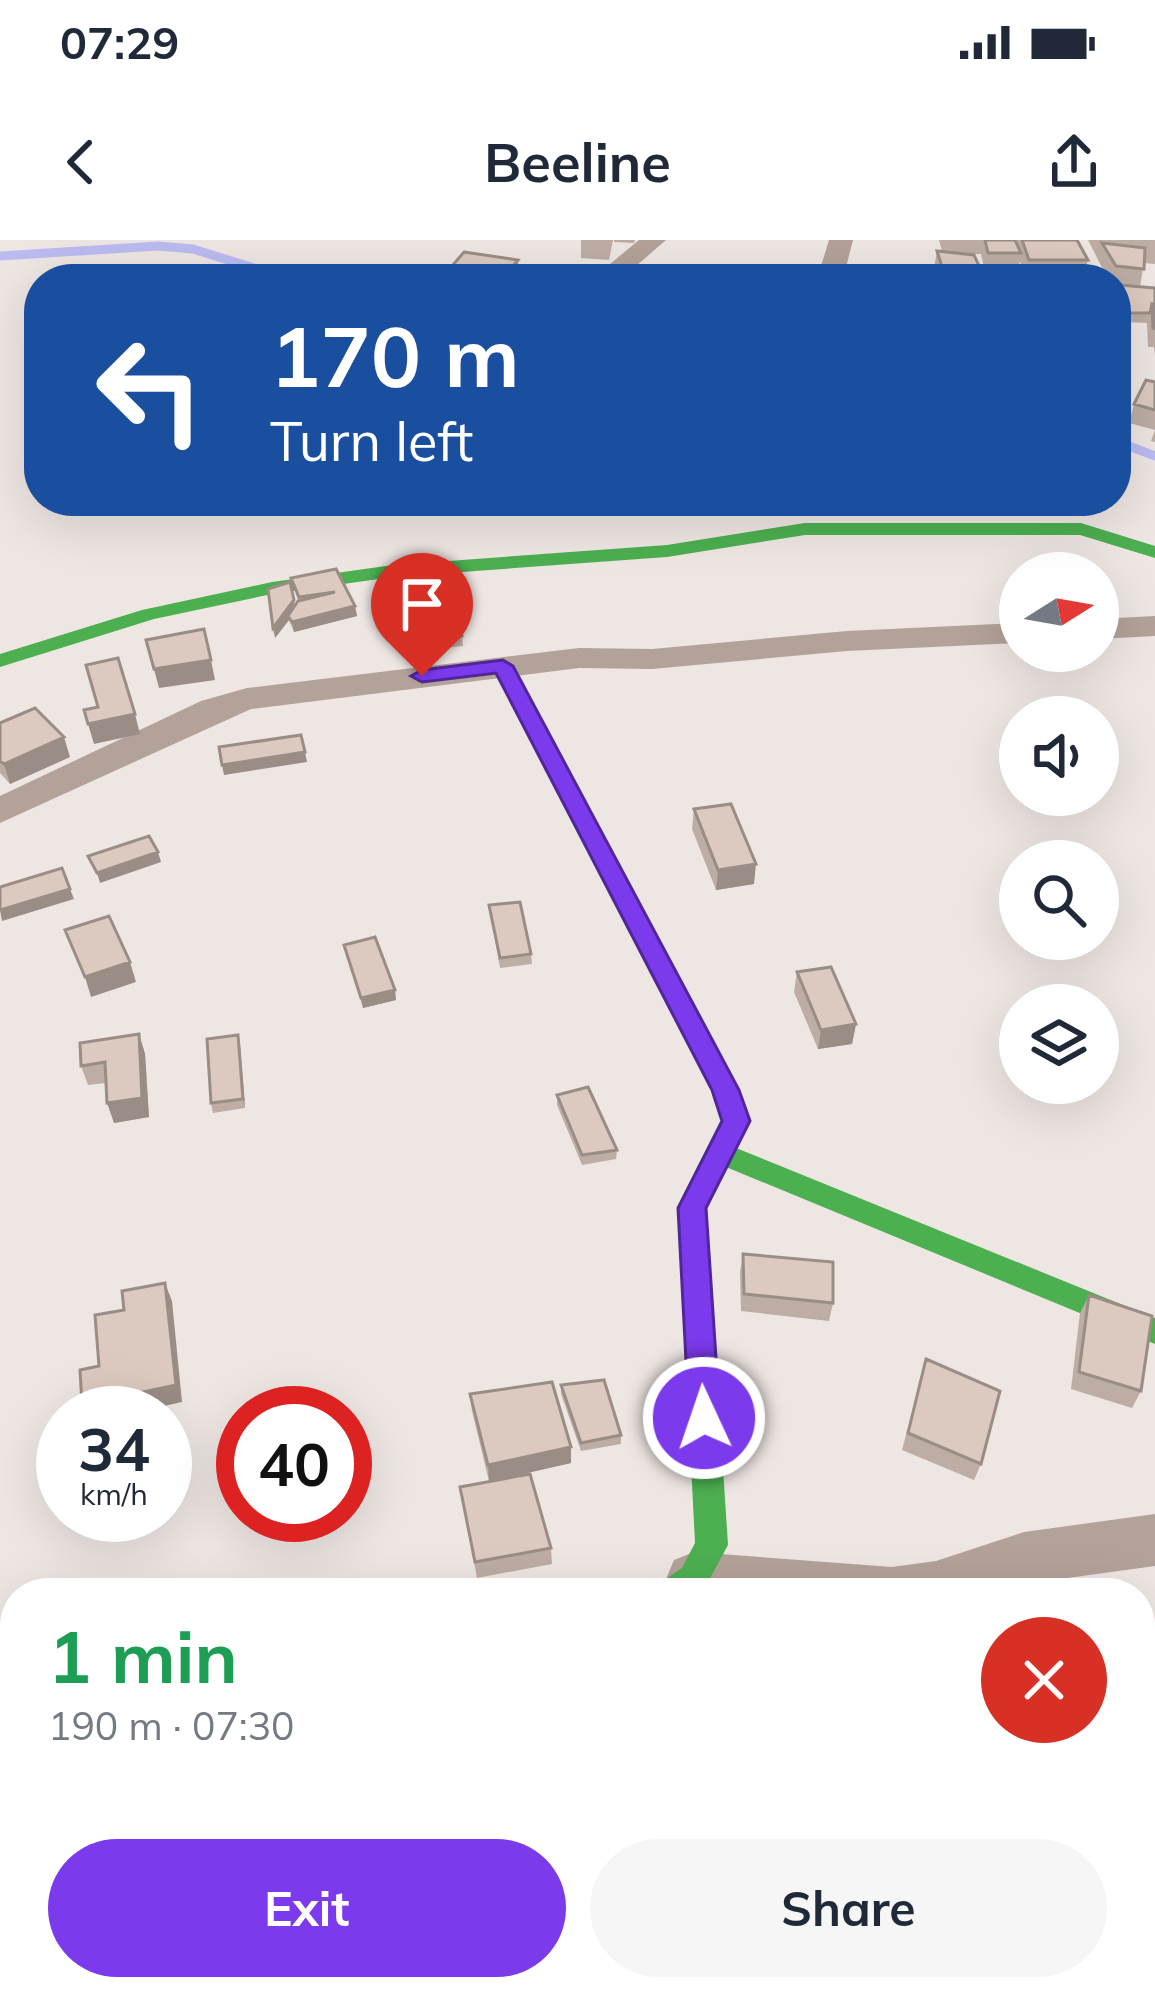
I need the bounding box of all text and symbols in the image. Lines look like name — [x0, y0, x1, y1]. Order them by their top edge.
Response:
text: 07:29 — [60, 14, 179, 70]
text: Beeline — [484, 128, 671, 196]
icon: back — [48, 129, 114, 195]
icon: share — [1041, 129, 1107, 195]
text: 170 m — [270, 303, 520, 408]
icon: left — [72, 312, 228, 468]
text: Turn left — [270, 407, 473, 475]
north arrow — [999, 552, 1119, 672]
map controls — [999, 552, 1119, 1104]
pin — [371, 553, 473, 676]
icon: arrive — [389, 571, 455, 637]
button: sound — [999, 696, 1119, 816]
button: search — [999, 840, 1119, 960]
button: layers — [999, 984, 1119, 1104]
position arrow — [641, 1355, 767, 1481]
speed limit sign: 40 — [216, 1386, 372, 1542]
text: 34 — [78, 1411, 150, 1486]
text: km/h — [80, 1475, 148, 1513]
text: 1 min — [48, 1611, 238, 1701]
button: close — [981, 1617, 1107, 1743]
text: 190 m · 07:30 — [48, 1701, 294, 1750]
button: Exit — [48, 1839, 566, 1977]
button: Share — [590, 1839, 1107, 1977]

